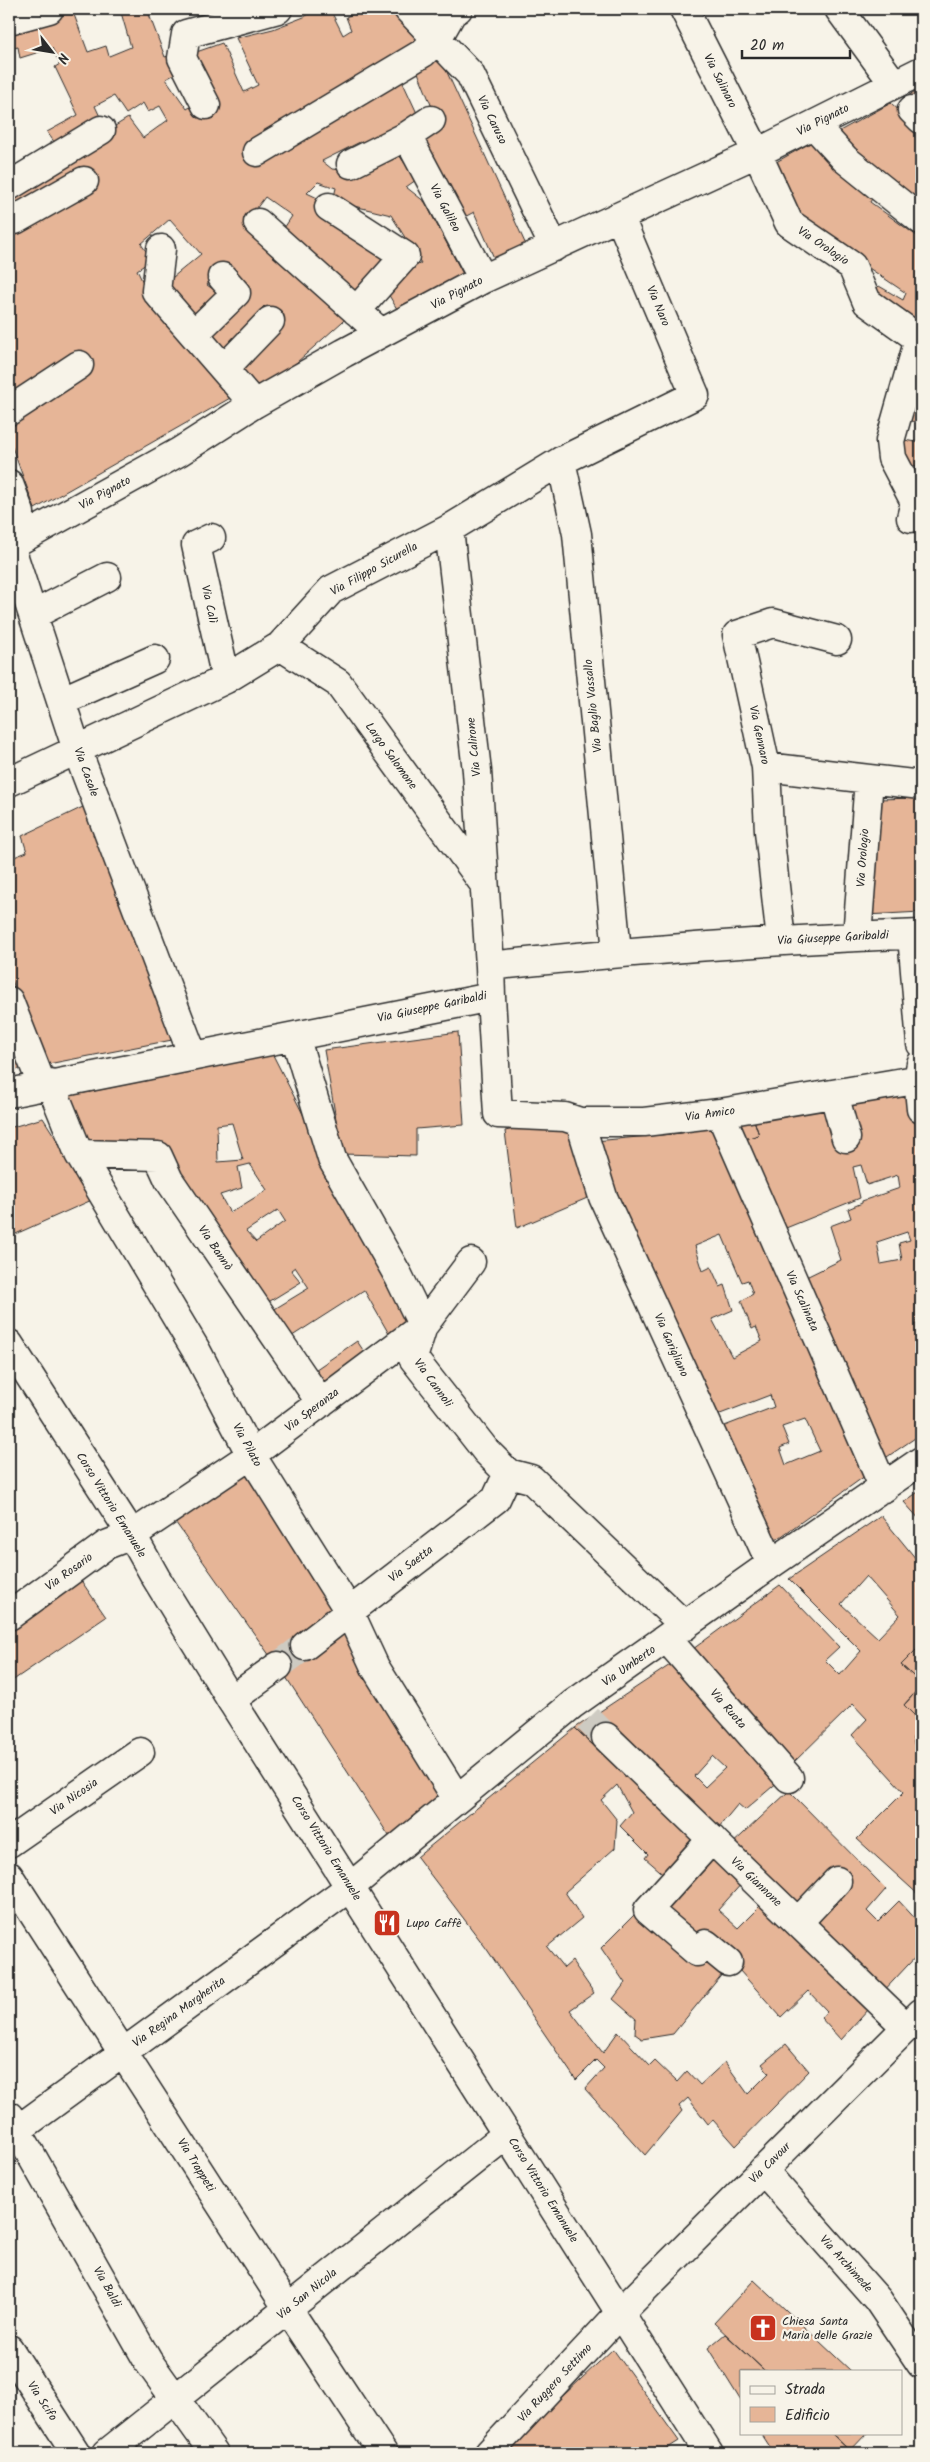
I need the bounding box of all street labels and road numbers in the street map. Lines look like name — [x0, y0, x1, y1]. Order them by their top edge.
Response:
street label: Via Salinaro — [698, 50, 742, 112]
street label: Via Caruso — [472, 92, 512, 148]
street label: Via Pignato — [793, 99, 853, 141]
street label: Via Galileo — [424, 180, 466, 236]
street label: Via Orologio — [793, 222, 853, 270]
street label: Via Pignato — [427, 271, 487, 315]
street label: Via Naro — [641, 283, 675, 329]
street label: Via Pignato — [76, 471, 134, 515]
street label: Via Filippo Sicurella — [327, 537, 422, 601]
street label: Via Calì — [196, 583, 223, 626]
street label: Via Baglio Vassallo — [579, 658, 607, 754]
street label: Via Gennaro — [743, 704, 775, 766]
street label: Via Calirone — [461, 716, 487, 778]
street label: Largo Salomone — [360, 718, 422, 794]
street label: Via Casale — [68, 745, 104, 800]
street label: Via Orologio — [851, 828, 875, 888]
street label: Via Giuseppe Garibaldi — [777, 926, 890, 950]
street label: Via Giuseppe Garibaldi — [376, 986, 490, 1028]
street label: Via Amico — [684, 1101, 736, 1127]
street label: Via Bannò — [193, 1221, 237, 1275]
street label: Via Scalinata — [780, 1267, 824, 1335]
street label: Via Garigliano — [648, 1310, 694, 1380]
street label: Via Cannoli — [409, 1355, 458, 1412]
street label: Via Speranza — [281, 1383, 344, 1437]
street label: Via Pilato — [227, 1420, 267, 1470]
street label: Corso Vittorio Emanuele — [71, 1449, 151, 1562]
street label: Via Saetta — [385, 1541, 438, 1587]
street label: Via Rosario — [41, 1548, 97, 1596]
street label: Via Umberto — [598, 1640, 660, 1692]
street label: Via Ruota — [705, 1685, 751, 1734]
street label: Via Nicosia — [46, 1773, 102, 1821]
street label: Corso Vittorio Emanuele — [286, 1792, 366, 1905]
street label: Via Giannone — [726, 1852, 787, 1912]
street label: Via Regina Margherita — [128, 1971, 230, 2052]
street label: Via Trappeti — [172, 2134, 221, 2196]
street label: Corso Vittorio Emanuele — [503, 2134, 583, 2247]
street label: Via Cavour — [745, 2137, 796, 2188]
street label: Via Archimede — [815, 2231, 878, 2298]
street label: Via Baldi — [88, 2263, 127, 2312]
street label: Via San Nicola — [273, 2263, 342, 2324]
street label: Via Ruggero Settimo — [513, 2339, 597, 2427]
street label: Via Scifo — [22, 2377, 62, 2425]

